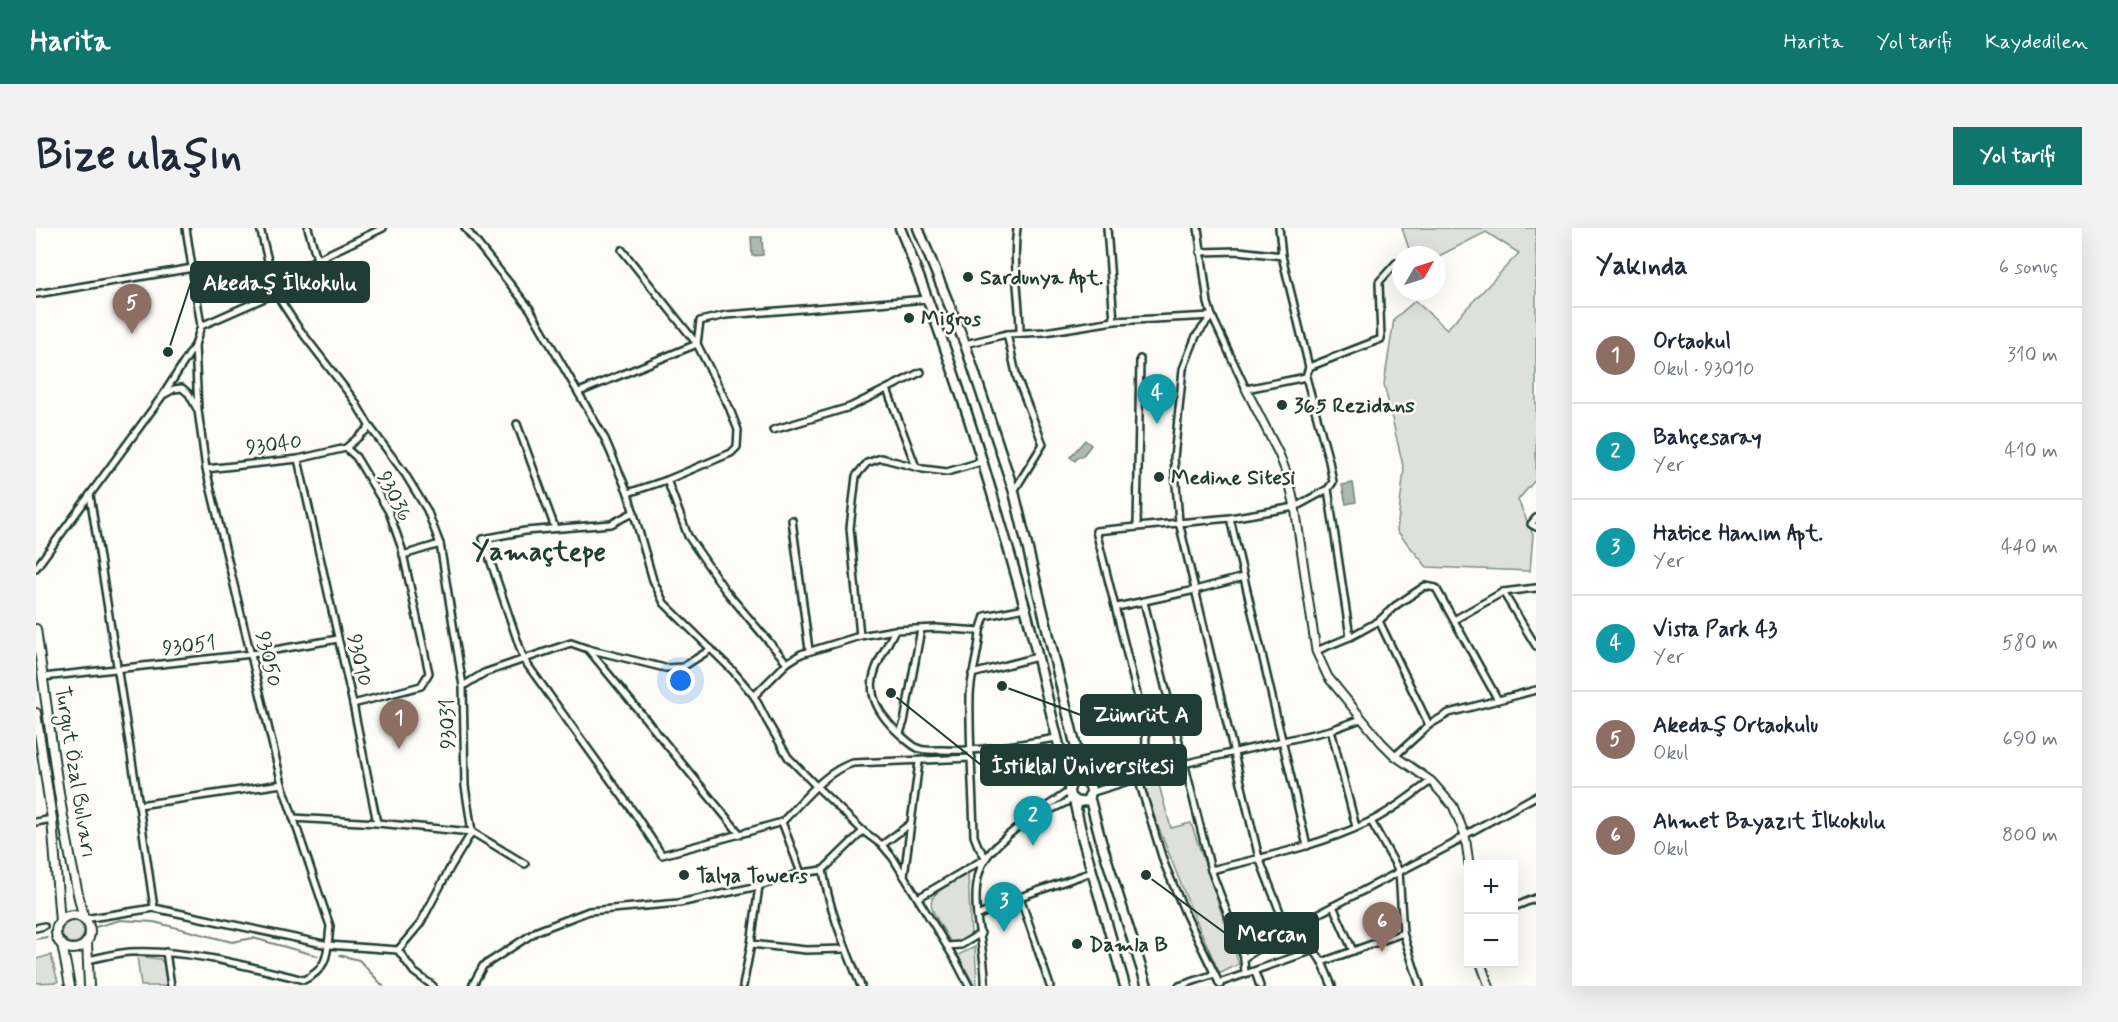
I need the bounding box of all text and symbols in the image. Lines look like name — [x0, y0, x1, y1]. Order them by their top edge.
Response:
text: Harita — [30, 24, 110, 61]
text: Harita — [1783, 28, 1844, 56]
text: Yol tarifi — [1877, 28, 1952, 56]
text: Kaydedilen — [1985, 28, 2088, 56]
button: Yol tarifi — [1953, 127, 2082, 185]
text: Bize ulaşın — [36, 129, 242, 184]
north arrow — [1392, 246, 1446, 300]
text: Yakında — [1596, 250, 1688, 284]
text: 6 sonuç — [1999, 254, 2058, 281]
callout: Akedaş İlkokulu — [191, 262, 369, 302]
place label: Sardunya Apt. — [980, 264, 1103, 293]
text: Akedaş İlkokulu — [203, 270, 357, 298]
marker: Sardunya Apt. — [961, 270, 975, 284]
pin: 5 — [112, 285, 152, 334]
place label: Migros — [921, 305, 982, 335]
marker: Migros — [902, 311, 916, 325]
text: Ortaokul — [1653, 328, 1731, 356]
text: 1 — [1611, 342, 1620, 369]
text: 310 m — [2007, 342, 2058, 369]
text: Okul · 93010 — [1653, 356, 1755, 383]
pin: 4 — [1138, 374, 1176, 424]
place label: 365 Rezidans — [1294, 392, 1415, 420]
marker: 365 Rezidans — [1275, 398, 1289, 412]
text: Bahçesaray — [1653, 424, 1762, 452]
street label: 93040 — [245, 428, 304, 462]
text: 2 — [1611, 438, 1620, 465]
text: 410 m — [2004, 438, 2058, 465]
text: Yer — [1653, 452, 1684, 479]
place label: Medine Sitesi — [1171, 464, 1295, 492]
street label: 93036 — [370, 467, 419, 526]
marker: Medine Sitesi — [1152, 470, 1166, 484]
text: Hatice Hanım Apt. — [1653, 520, 1823, 548]
text: 3 — [1611, 534, 1620, 561]
text: 440 m — [2001, 534, 2058, 561]
district label: Yamaçtepe — [472, 535, 606, 570]
text: Yer — [1653, 548, 1684, 575]
text: Vista Park 43 — [1653, 616, 1777, 644]
street label: 93051 — [161, 629, 217, 663]
street label: 93050 — [248, 629, 288, 690]
text: 4 — [1610, 630, 1621, 657]
text: 580 m — [2002, 630, 2058, 657]
street label: 93010 — [339, 631, 379, 689]
text: Yer — [1653, 644, 1684, 671]
your location — [666, 666, 695, 695]
street label: Turgut Özal Bulvarı — [47, 684, 102, 860]
callout: Zümrüt A — [1081, 695, 1201, 735]
street label: 93031 — [434, 699, 462, 749]
pin: 1 — [380, 700, 418, 749]
text: Zümrüt A — [1093, 702, 1189, 730]
text: Akedaş Ortaokulu — [1653, 712, 1818, 740]
text: 5 — [1610, 726, 1622, 753]
text: 690 m — [2003, 726, 2058, 753]
text: Okul — [1653, 740, 1688, 767]
callout: İstiklal Üniversitesi — [981, 745, 1186, 785]
text: İstiklal Üniversitesi — [992, 753, 1174, 781]
pin: 2 — [1014, 796, 1052, 846]
text: Ahmet Bayazıt İlkokulu — [1653, 808, 1886, 836]
text: 6 — [1610, 822, 1621, 849]
text: 800 m — [2002, 822, 2058, 849]
text: Okul — [1653, 836, 1688, 863]
map controls — [1464, 860, 1518, 968]
button: + — [1464, 860, 1518, 914]
place label: Talya Towers — [696, 862, 809, 890]
marker: Talya Towers — [677, 868, 691, 882]
pin: 3 — [984, 882, 1024, 932]
pin: 6 — [1362, 902, 1402, 952]
callout: Mercan — [1225, 913, 1318, 953]
button: − — [1464, 914, 1518, 968]
text: Mercan — [1237, 921, 1307, 949]
place label: Damla B — [1089, 931, 1168, 959]
marker: Damla B — [1070, 937, 1084, 951]

